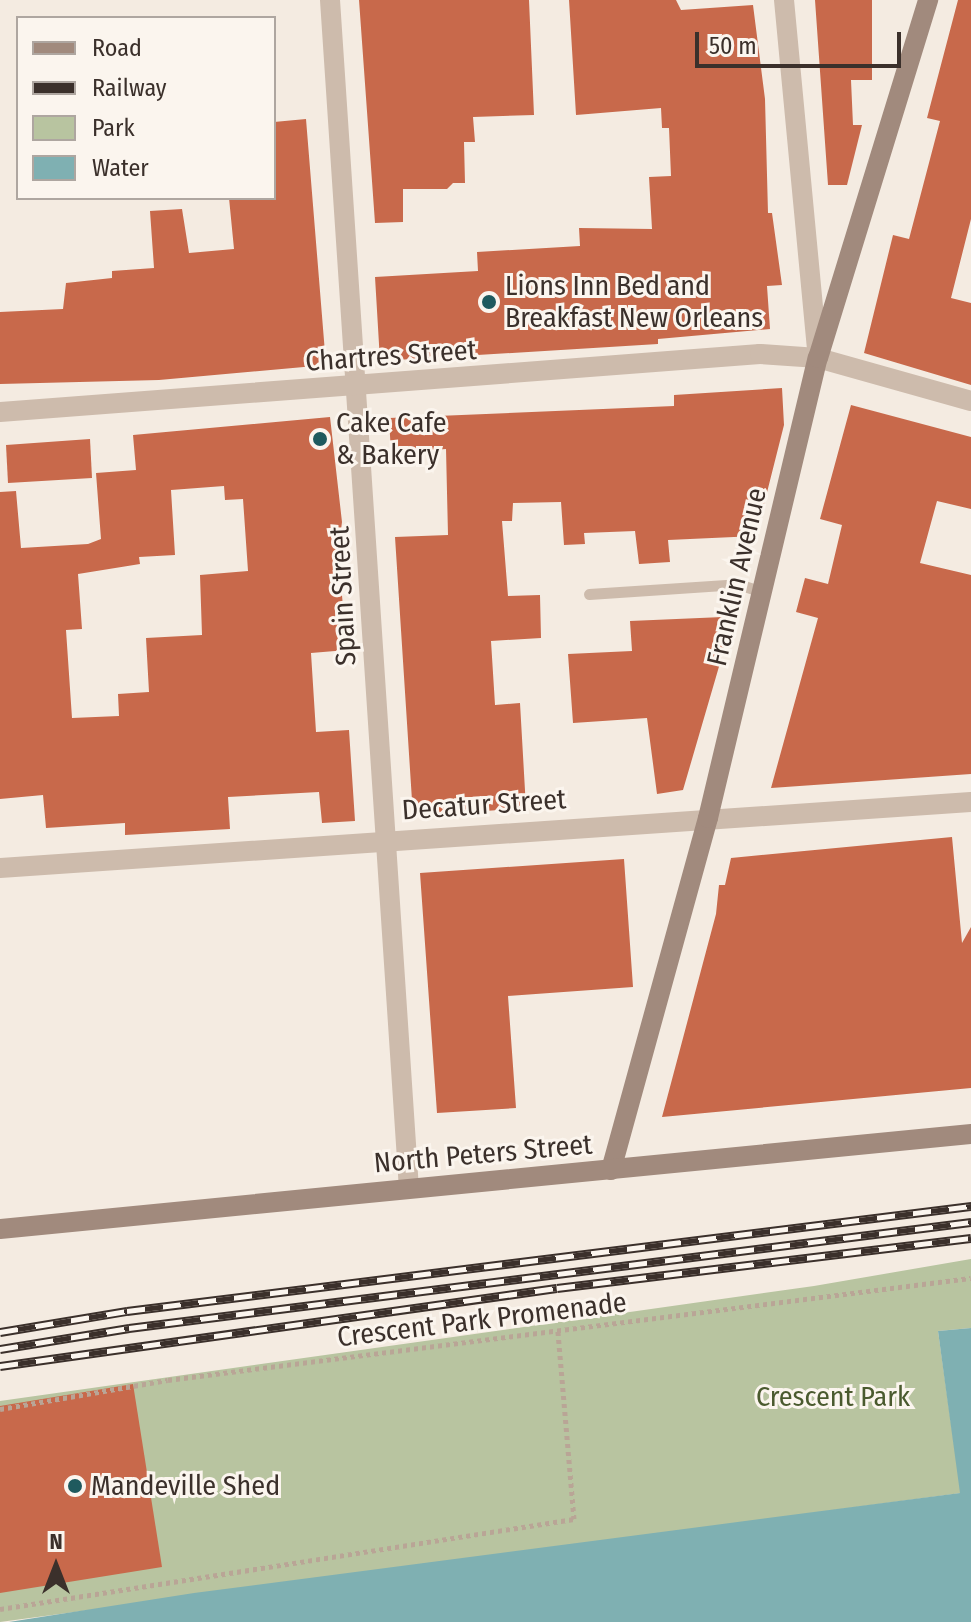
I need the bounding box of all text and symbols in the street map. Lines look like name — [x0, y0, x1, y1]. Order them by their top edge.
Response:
legend — [16, 16, 276, 200]
scale bar — [699, 16, 905, 66]
text: 50 m — [709, 32, 757, 60]
text: Road — [92, 34, 142, 62]
text: Railway — [92, 74, 167, 102]
text: Park — [92, 114, 135, 142]
text: Water — [92, 154, 149, 182]
place label: Lions Inn Bed and Breakfast New Orleans — [505, 269, 763, 335]
marker: Lions Inn Bed and Breakfast New Orleans — [480, 293, 498, 311]
street label: Chartres Street — [304, 333, 478, 379]
place label: Cake Cafe & Bakery — [336, 406, 447, 472]
marker: Cake Cafe & Bakery — [311, 430, 329, 448]
street label: Franklin Avenue — [700, 485, 774, 669]
street label: Spain Street — [323, 525, 363, 667]
street label: Decatur Street — [401, 783, 567, 827]
street label: North Peters Street — [372, 1128, 594, 1180]
street label: Crescent Park Promenade — [335, 1286, 629, 1354]
park label: Crescent Park — [756, 1380, 910, 1414]
place label: Mandeville Shed — [91, 1469, 280, 1503]
marker: Mandeville Shed — [66, 1477, 84, 1495]
north arrow — [16, 1526, 96, 1606]
text: N — [49, 1528, 63, 1555]

